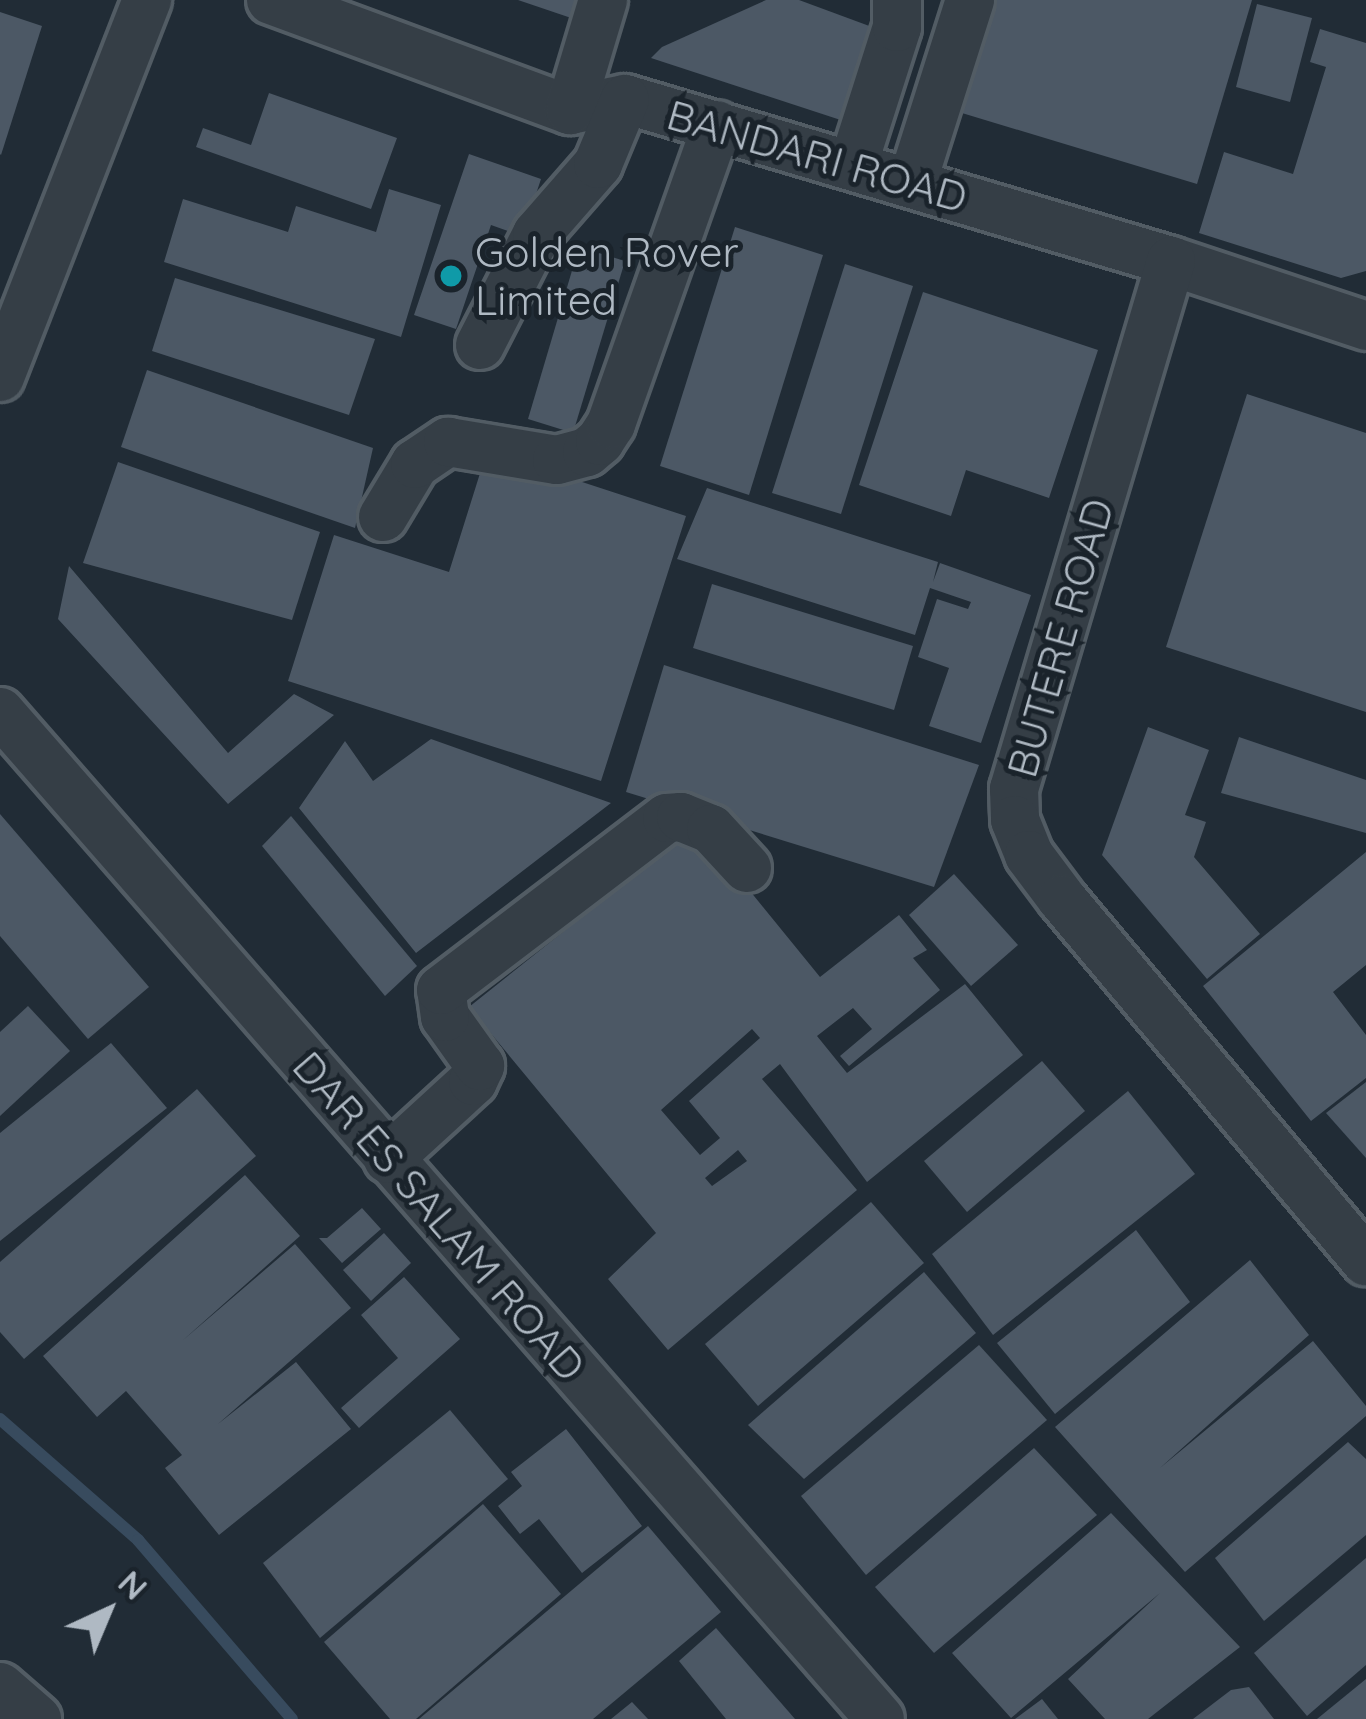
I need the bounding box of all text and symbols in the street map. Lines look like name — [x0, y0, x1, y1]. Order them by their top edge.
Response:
street label: BANDARI ROAD — [661, 89, 973, 223]
place label: Golden Rover Limited — [475, 227, 739, 326]
marker: Golden Rover Limited — [438, 263, 464, 289]
street label: BUTERE ROAD — [996, 493, 1124, 783]
street label: DAR ES SALAM ROAD — [282, 1041, 596, 1391]
north arrow — [48, 1551, 168, 1671]
text: N — [110, 1562, 156, 1608]

